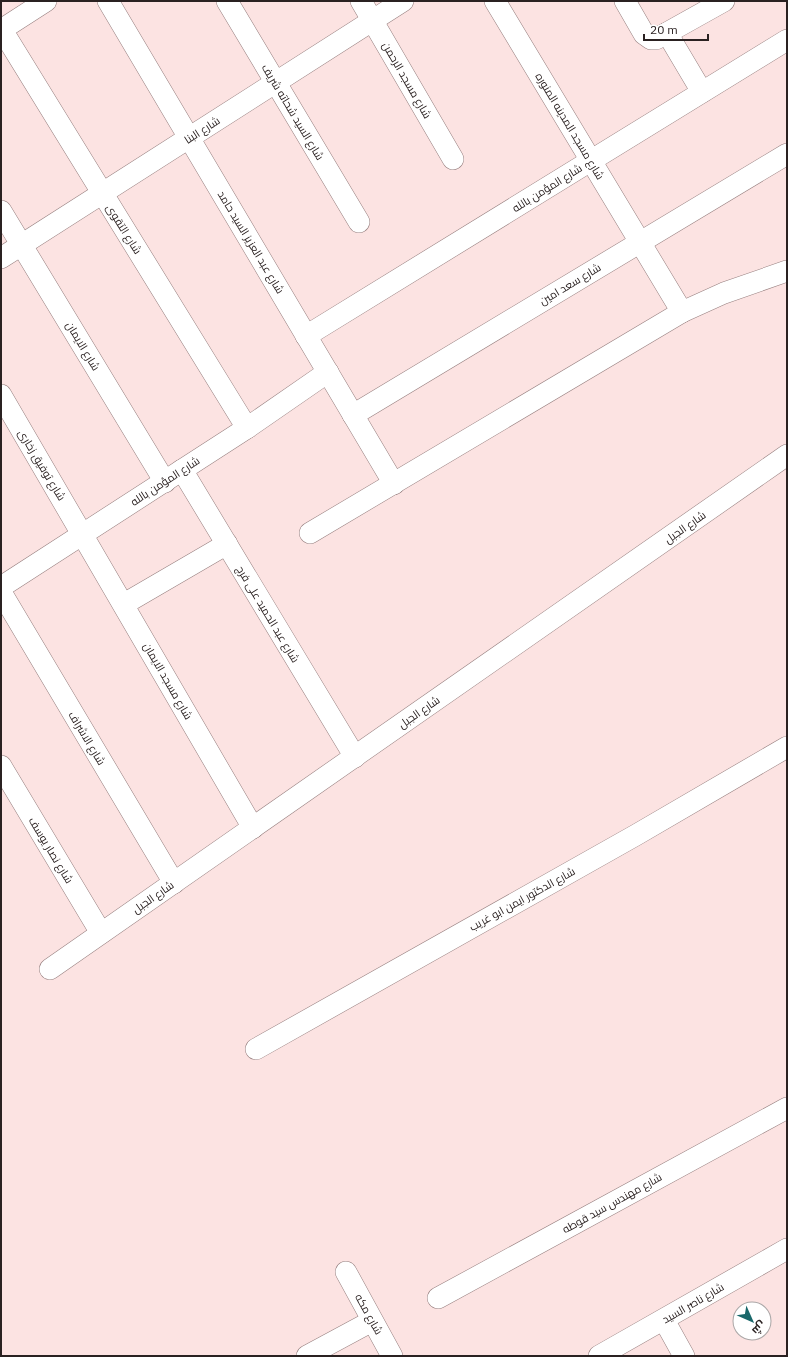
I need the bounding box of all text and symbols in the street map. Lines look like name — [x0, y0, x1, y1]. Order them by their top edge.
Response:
scale bar — [644, 16, 708, 42]
text: 20 m — [650, 22, 678, 37]
street label: شارع مسجد الرحمن — [379, 39, 435, 121]
street label: شارع السيد شحاته شريف — [258, 61, 327, 163]
street label: شارع مسجد المدينه المنوره — [532, 70, 607, 183]
street label: شارع البنا — [182, 113, 223, 147]
street label: شارع المؤمن بالله — [509, 161, 585, 216]
street label: شارع عبد العزيز السيد حامد — [214, 188, 287, 297]
street label: شارع التقوى — [102, 201, 145, 257]
street label: شارع سعد امين — [537, 260, 604, 309]
street label: شارع الايمان — [62, 319, 103, 374]
street label: شارع توفيق زخارى — [14, 427, 69, 504]
street label: شارع المؤمن بالله — [128, 453, 203, 509]
street label: شارع الجبل — [662, 508, 709, 547]
street label: شارع عبد الحميد على فرج — [233, 563, 303, 666]
street label: شارع مسجد الايمان — [139, 640, 196, 722]
street label: شارع الجبل — [396, 693, 443, 732]
street label: شارع الاشراف — [65, 708, 109, 768]
street label: شارع نصار يوسف — [25, 814, 76, 886]
street label: شارع الدكتور ايمن ابو غريب — [467, 864, 578, 935]
street label: شارع الجبل — [130, 878, 177, 917]
street label: شارع مهندس سيد قوطه — [560, 1170, 665, 1237]
street label: شارع ناصر السيد — [660, 1280, 727, 1327]
street label: شارع مكه — [351, 1291, 386, 1337]
north arrow — [732, 1301, 772, 1341]
text: ش — [749, 1318, 769, 1338]

